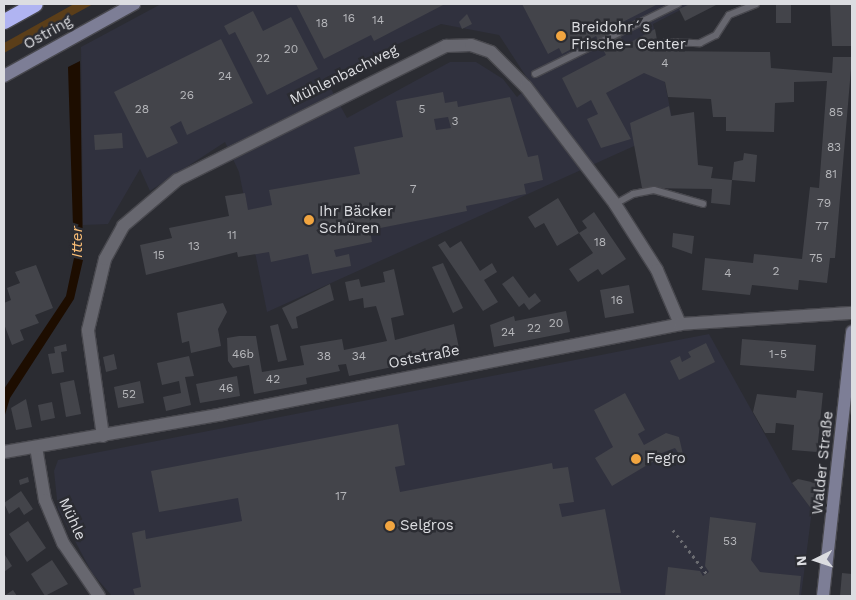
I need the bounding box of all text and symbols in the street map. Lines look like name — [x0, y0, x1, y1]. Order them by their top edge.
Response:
street label: Ostring — [21, 12, 75, 54]
house number: 16 — [343, 12, 355, 26]
house number: 14 — [372, 14, 384, 28]
house number: 18 — [316, 17, 328, 31]
place label: Breidohr´s Frische- Center — [571, 18, 686, 53]
marker: Breidohr´s Frische- Center — [555, 30, 567, 42]
street label: Mühlenbachweg — [287, 41, 401, 109]
house number: 20 — [284, 43, 298, 57]
house number: 22 — [256, 52, 270, 66]
house number: 4 — [661, 57, 669, 71]
house number: 24 — [218, 70, 232, 84]
house number: 26 — [180, 89, 194, 103]
house number: 28 — [135, 103, 149, 117]
house number: 5 — [419, 103, 425, 117]
house number: 85 — [829, 106, 843, 120]
house number: 3 — [452, 115, 458, 129]
house number: 83 — [827, 141, 841, 155]
house number: 81 — [825, 168, 837, 182]
house number: 7 — [410, 183, 416, 197]
house number: 79 — [817, 197, 831, 211]
place label: Ihr Bäcker Schüren — [319, 202, 394, 237]
marker: Ihr Bäcker Schüren — [303, 214, 315, 226]
house number: 77 — [815, 220, 829, 234]
water label: Itter — [67, 226, 87, 258]
house number: 11 — [227, 229, 237, 243]
house number: 18 — [594, 236, 606, 250]
house number: 13 — [188, 240, 200, 254]
house number: 15 — [153, 249, 165, 263]
house number: 75 — [809, 252, 823, 266]
house number: 2 — [773, 265, 779, 279]
house number: 4 — [724, 267, 732, 281]
house number: 16 — [611, 294, 623, 308]
house number: 20 — [549, 317, 563, 331]
house number: 22 — [527, 322, 541, 336]
house number: 24 — [501, 326, 515, 340]
street label: Oststraße — [387, 341, 461, 373]
house number: 46b — [232, 348, 254, 362]
house number: 1-5 — [769, 348, 787, 362]
house number: 38 — [317, 350, 331, 364]
house number: 34 — [352, 350, 366, 364]
house number: 42 — [266, 373, 280, 387]
house number: 46 — [219, 382, 233, 396]
house number: 52 — [122, 388, 136, 402]
street label: Walder Straße — [809, 410, 837, 516]
place label: Fegro — [646, 450, 686, 468]
marker: Fegro — [630, 453, 642, 465]
house number: 17 — [335, 490, 347, 504]
street label: Mühle — [54, 495, 90, 543]
place label: Selgros — [400, 517, 454, 535]
marker: Selgros — [384, 520, 396, 532]
house number: 53 — [723, 535, 737, 549]
north arrow — [791, 535, 841, 585]
text: N — [793, 555, 809, 567]

